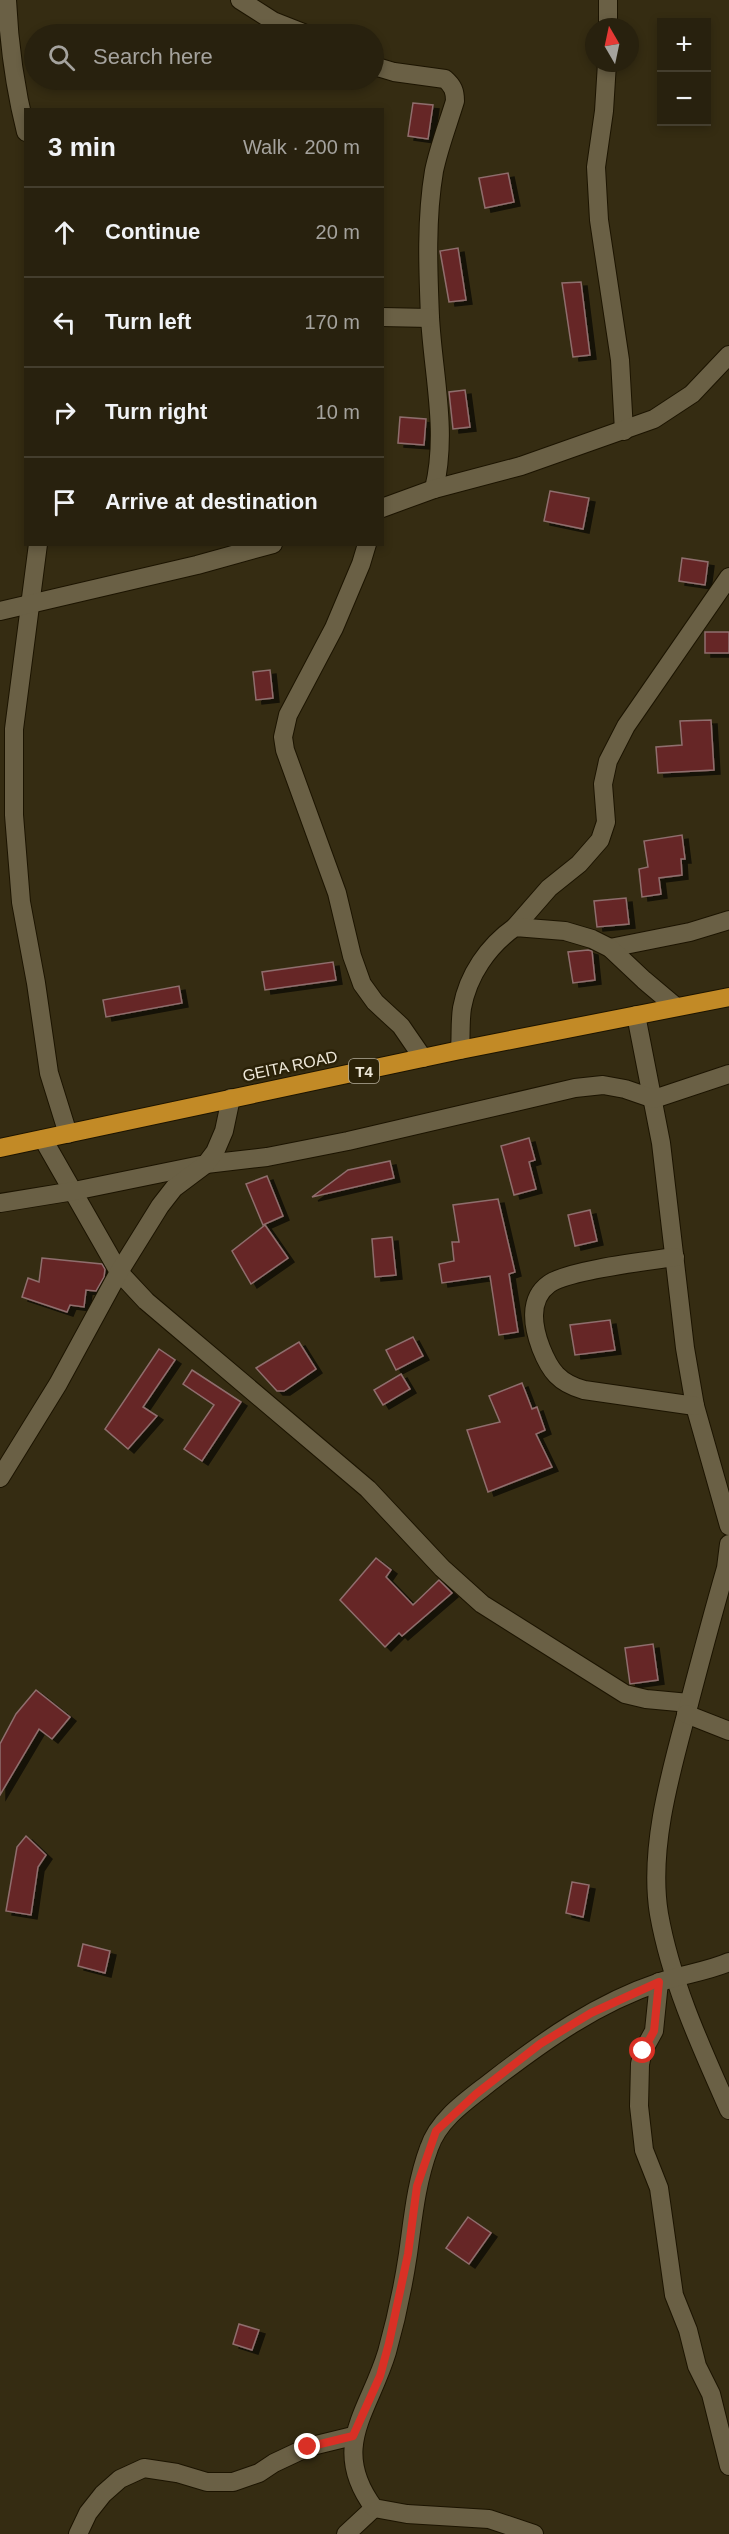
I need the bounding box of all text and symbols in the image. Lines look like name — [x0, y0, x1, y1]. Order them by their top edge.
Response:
north arrow — [585, 18, 639, 72]
map controls — [657, 18, 711, 126]
button: + — [657, 18, 711, 72]
search box — [24, 24, 384, 90]
icon: search — [45, 41, 78, 74]
text: Search here — [93, 44, 213, 69]
button: − — [657, 72, 711, 126]
text: 3 min — [48, 132, 116, 162]
text: Walk · 200 m — [243, 136, 360, 158]
icon: ahead — [48, 216, 81, 249]
text: Continue — [105, 219, 200, 244]
text: 20 m — [316, 221, 360, 243]
icon: left — [48, 306, 81, 339]
text: Turn left — [105, 309, 191, 334]
text: 170 m — [304, 311, 360, 333]
icon: right — [48, 396, 81, 429]
text: Turn right — [105, 399, 207, 424]
text: 10 m — [316, 401, 360, 423]
icon: arrive — [48, 486, 81, 519]
text: Arrive at destination — [105, 489, 318, 514]
street label: GEITA ROAD — [241, 1048, 339, 1084]
road number: T4 — [349, 1059, 379, 1083]
route start — [629, 2037, 655, 2063]
route end — [294, 2433, 320, 2459]

